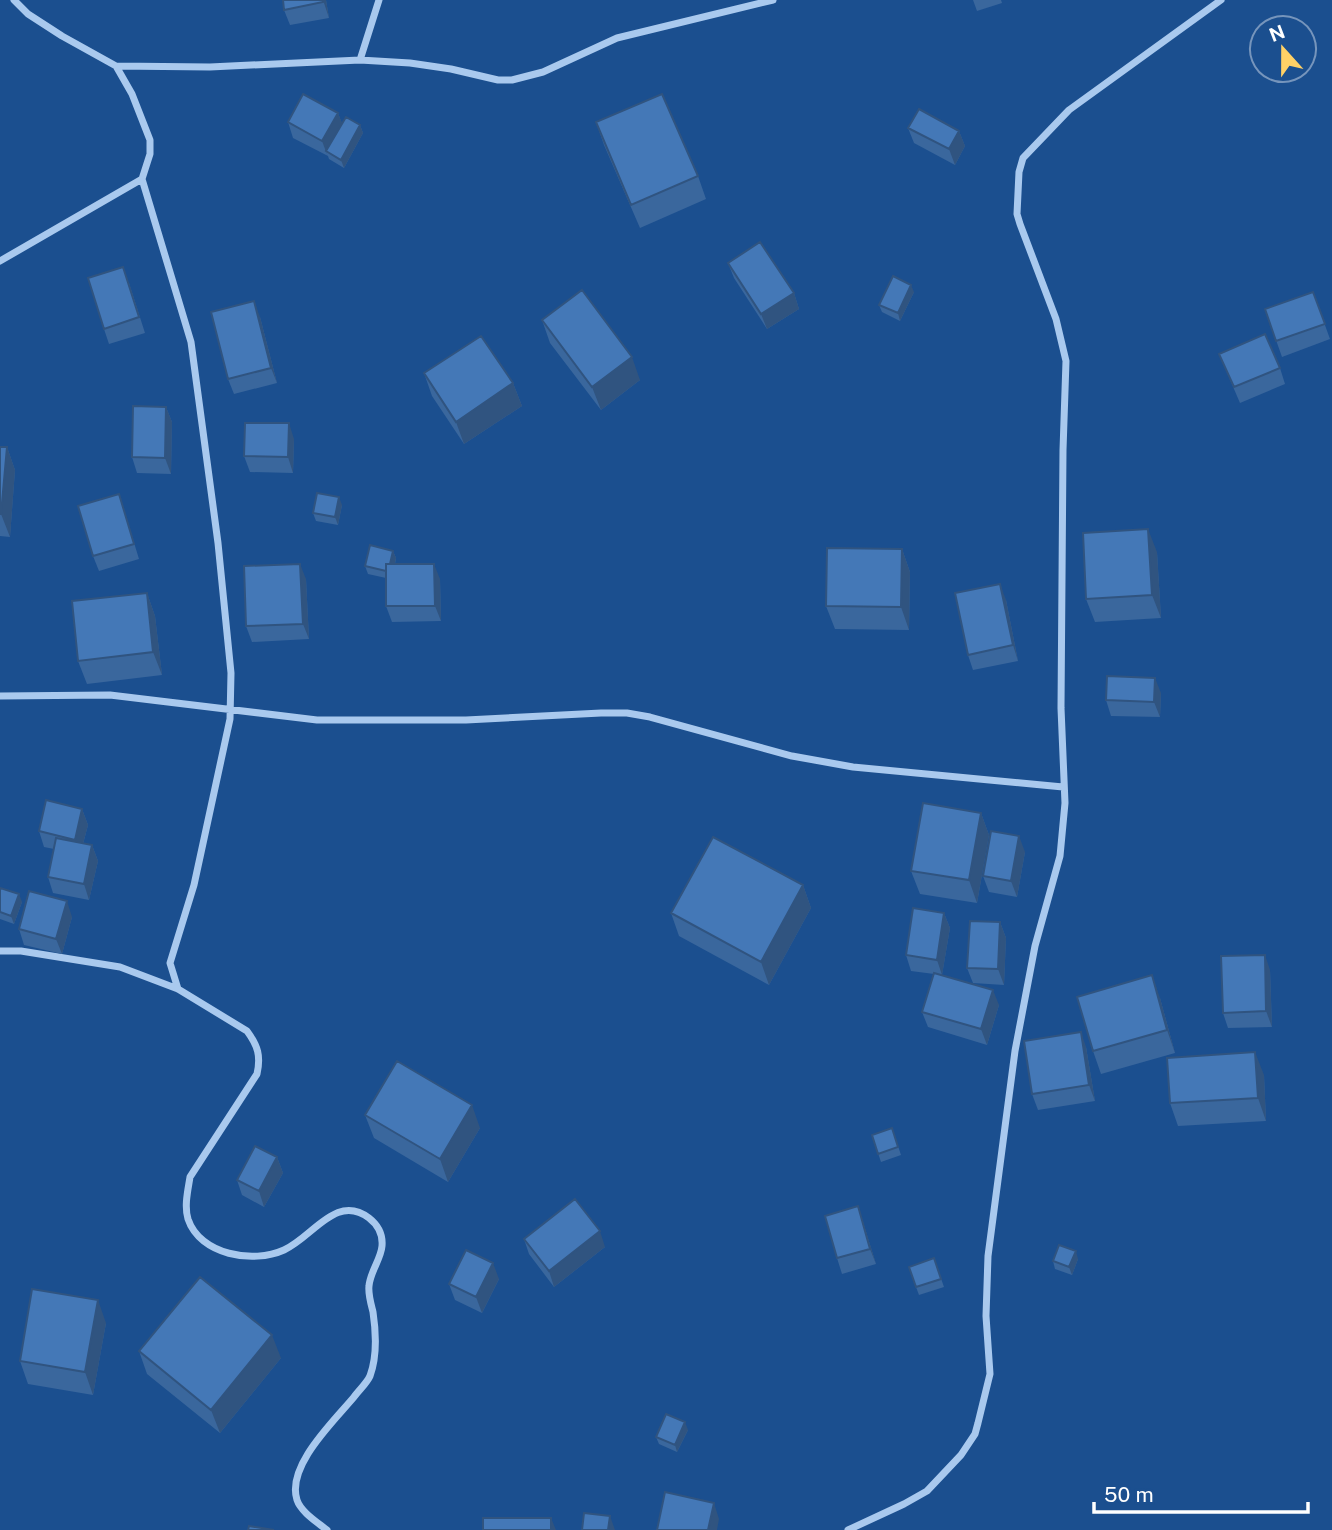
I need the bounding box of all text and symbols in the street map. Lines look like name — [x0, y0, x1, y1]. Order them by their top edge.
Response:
north arrow — [1248, 14, 1318, 84]
text: N — [1266, 20, 1288, 46]
scale bar — [1094, 1470, 1308, 1514]
text: 50 m — [1104, 1482, 1154, 1507]

